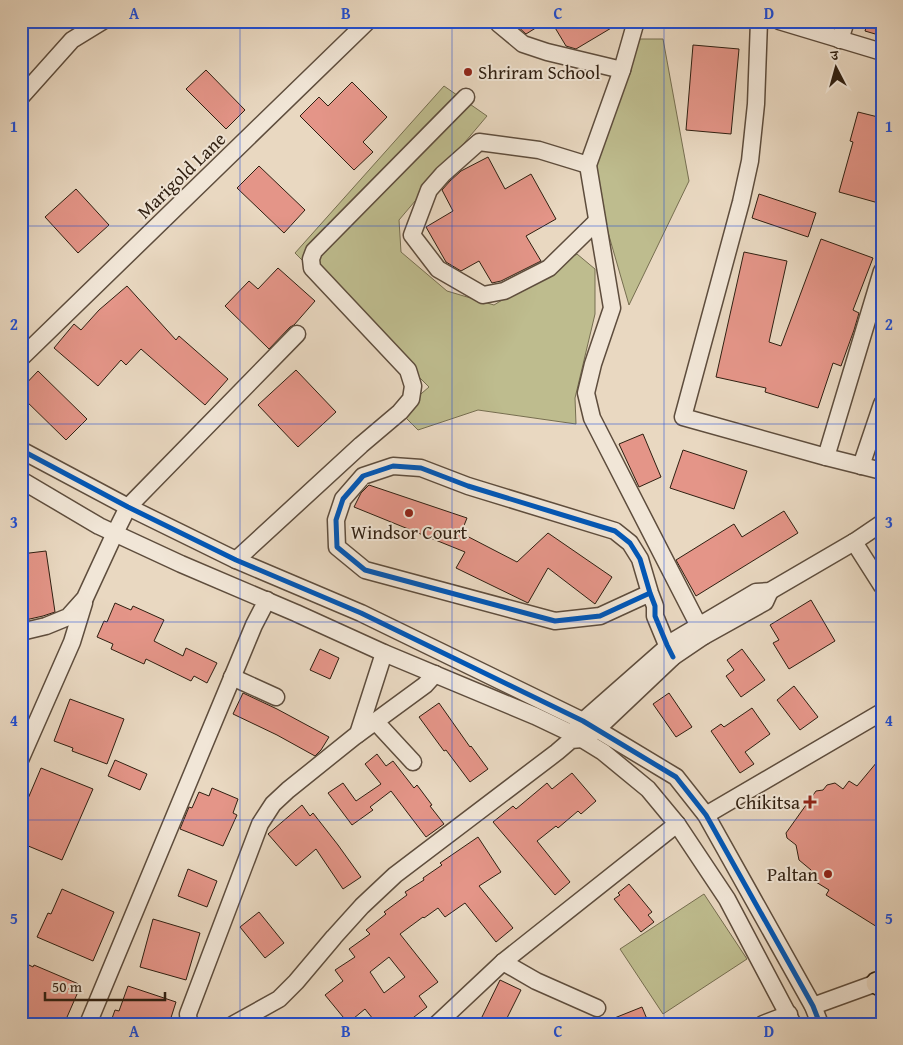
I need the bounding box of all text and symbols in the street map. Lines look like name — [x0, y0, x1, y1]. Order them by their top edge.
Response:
text: A — [129, 1, 140, 25]
text: B — [341, 1, 351, 25]
text: C — [553, 1, 563, 25]
text: D — [764, 1, 774, 25]
north arrow — [810, 42, 860, 92]
text: उ — [829, 45, 840, 65]
place label: Shriram School — [478, 58, 600, 86]
marker: Shriram School — [462, 66, 474, 78]
text: 1 — [10, 114, 18, 138]
text: 1 — [885, 114, 893, 138]
street label: Marigold Lane — [130, 125, 232, 225]
text: 2 — [10, 312, 18, 336]
text: 2 — [885, 312, 893, 336]
marker: Windsor Court — [403, 507, 415, 519]
text: 3 — [10, 510, 18, 534]
text: 3 — [885, 510, 893, 534]
place label: Windsor Court — [351, 518, 467, 546]
text: 4 — [10, 708, 18, 732]
text: 4 — [885, 708, 893, 732]
place label: Chikitsa — [735, 788, 800, 816]
marker: Chikitsa — [804, 796, 816, 808]
place label: Paltan — [767, 860, 818, 888]
marker: Paltan — [822, 868, 834, 880]
text: 5 — [10, 906, 18, 930]
text: 5 — [885, 906, 893, 930]
scale bar — [45, 970, 165, 1002]
text: 50 m — [52, 976, 83, 997]
text: A — [129, 1019, 140, 1043]
text: B — [341, 1019, 351, 1043]
text: C — [553, 1019, 563, 1043]
text: D — [764, 1019, 774, 1043]

